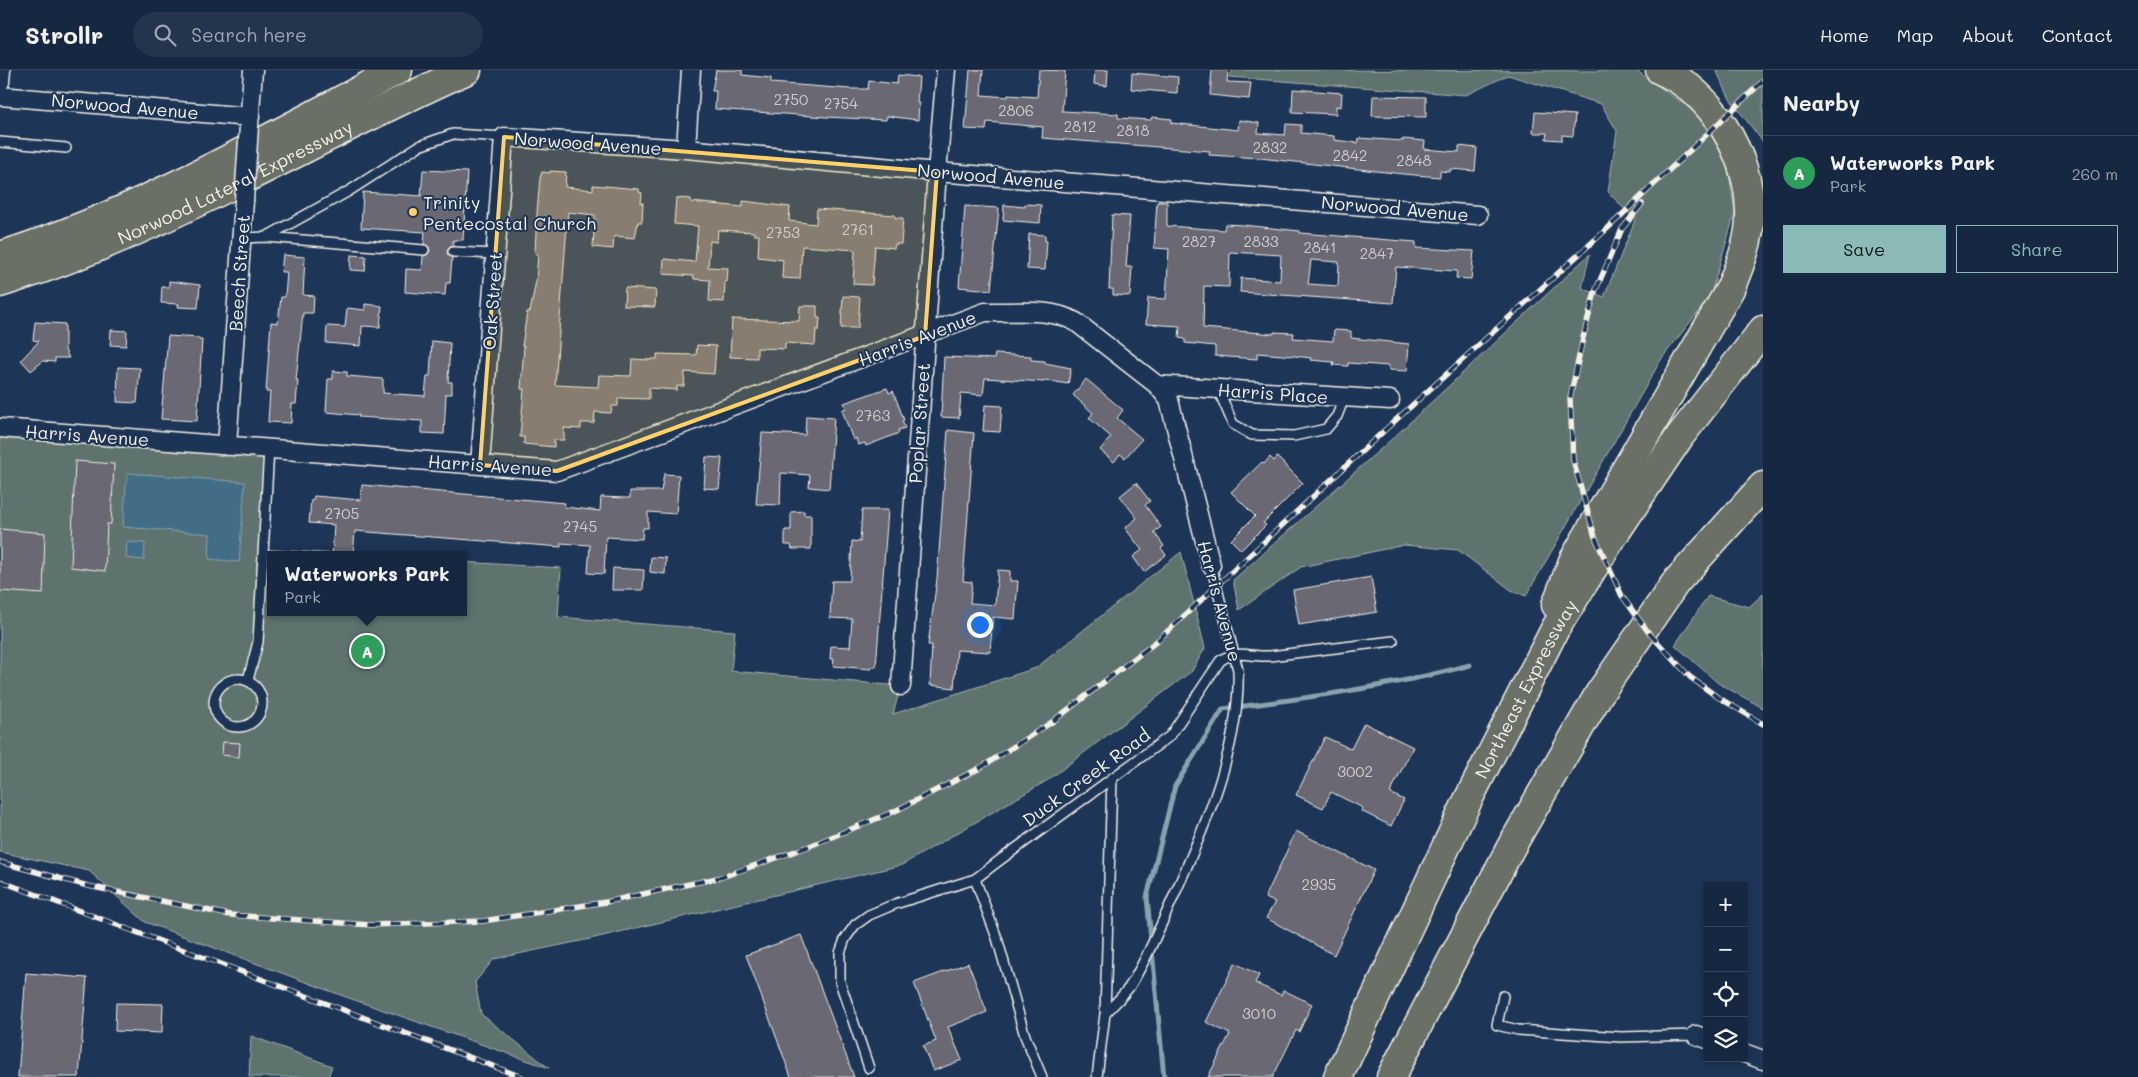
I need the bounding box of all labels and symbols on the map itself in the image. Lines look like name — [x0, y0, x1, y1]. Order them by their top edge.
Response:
street label: Norwood Avenue — [50, 88, 200, 124]
house number: 2750 — [774, 89, 808, 109]
house number: 2754 — [824, 93, 858, 113]
house number: 2806 — [998, 100, 1034, 120]
street label: Norwood Lateral Expressway — [114, 115, 357, 249]
house number: 2812 — [1064, 116, 1096, 136]
house number: 2818 — [1116, 120, 1150, 140]
street label: Norwood Avenue — [513, 126, 663, 160]
house number: 2832 — [1253, 137, 1287, 157]
house number: 2842 — [1333, 145, 1367, 165]
house number: 2848 — [1396, 150, 1432, 170]
street label: Norwood Avenue — [916, 158, 1066, 194]
place label: Trinity Pentecostal Church — [423, 190, 596, 235]
street label: Norwood Avenue — [1320, 190, 1470, 226]
marker: Trinity Pentecostal Church — [407, 206, 419, 218]
street label: Beech Street — [223, 214, 255, 332]
house number: 2761 — [842, 219, 874, 239]
house number: 2753 — [766, 222, 800, 242]
house number: 2827 — [1182, 231, 1216, 251]
house number: 2833 — [1243, 231, 1279, 251]
house number: 2841 — [1304, 237, 1336, 257]
house number: 2847 — [1360, 243, 1394, 263]
street label: Oak Street — [477, 251, 507, 351]
street label: Harris Avenue — [855, 305, 979, 371]
street label: Poplar Street — [903, 362, 935, 484]
street label: Harris Place — [1217, 377, 1329, 409]
house number: 2763 — [856, 405, 890, 425]
street label: Harris Avenue — [24, 419, 150, 451]
street label: Harris Avenue — [427, 449, 553, 481]
house number: 2705 — [325, 503, 359, 523]
house number: 2745 — [563, 516, 597, 536]
street label: Harris Avenue — [1192, 538, 1248, 664]
street label: Northeast Expressway — [1469, 595, 1582, 783]
your location — [967, 612, 993, 638]
pin: A — [351, 632, 383, 670]
street label: Duck Creek Road — [1017, 722, 1155, 832]
house number: 3002 — [1337, 761, 1373, 781]
house number: 2935 — [1302, 874, 1336, 894]
house number: 3010 — [1242, 1003, 1276, 1023]

